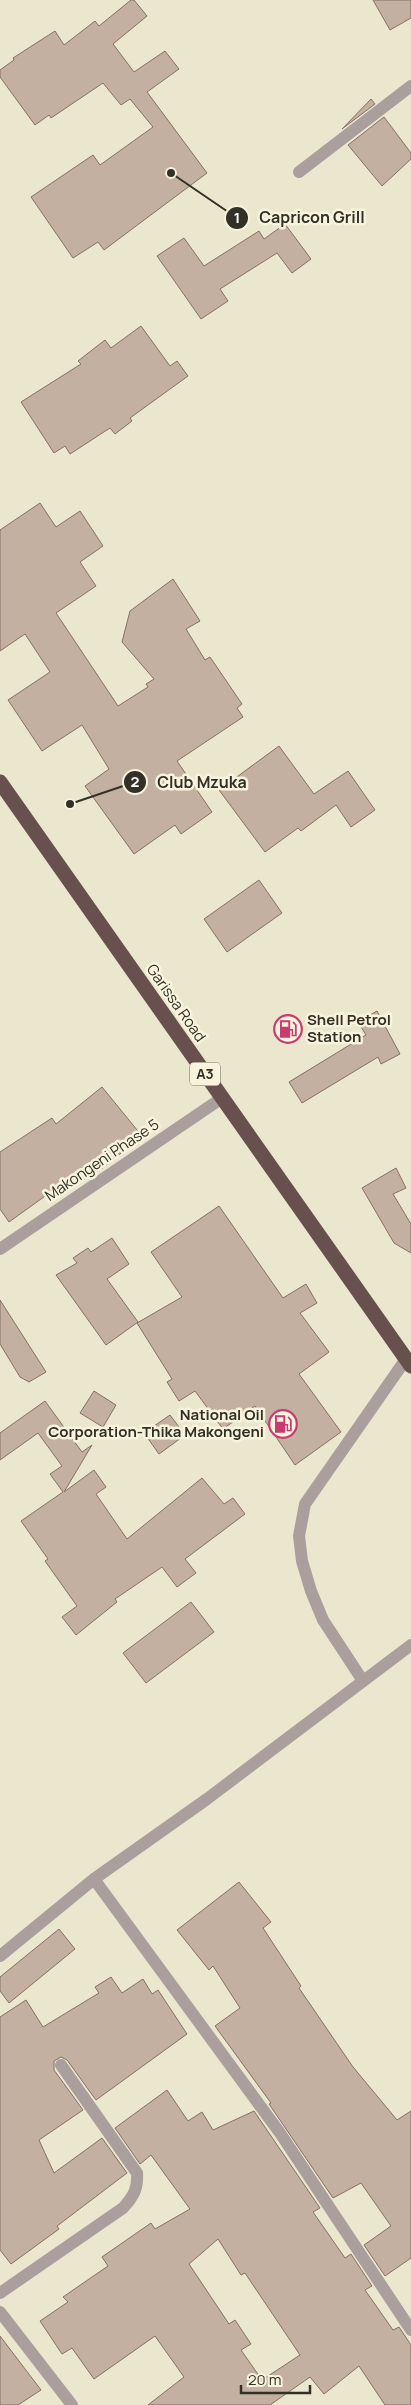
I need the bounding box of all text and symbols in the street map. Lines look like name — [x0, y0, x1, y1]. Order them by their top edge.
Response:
callout: Capricon Grill — [225, 202, 375, 233]
text: Capricon Grill — [259, 206, 365, 228]
text: 1 — [234, 207, 240, 228]
callout: Club Mzuka — [122, 767, 257, 798]
text: 2 — [131, 771, 140, 792]
text: Club Mzuka — [157, 771, 247, 793]
street label: Garissa Road — [142, 960, 211, 1046]
place label: Shell Petrol Station — [307, 1009, 391, 1047]
fuel station icon: Shell Petrol Station — [273, 1014, 303, 1044]
road number: A3 — [190, 1062, 220, 1086]
street label: Makongeni Phase 5 — [41, 1114, 163, 1206]
place label: National Oil Corporation-Thika Makongeni — [48, 1404, 264, 1442]
fuel station icon: National Oil Corporation-Thika Makongeni — [268, 1409, 298, 1439]
scale bar — [241, 2362, 310, 2394]
text: 20 m — [248, 2369, 281, 2390]

